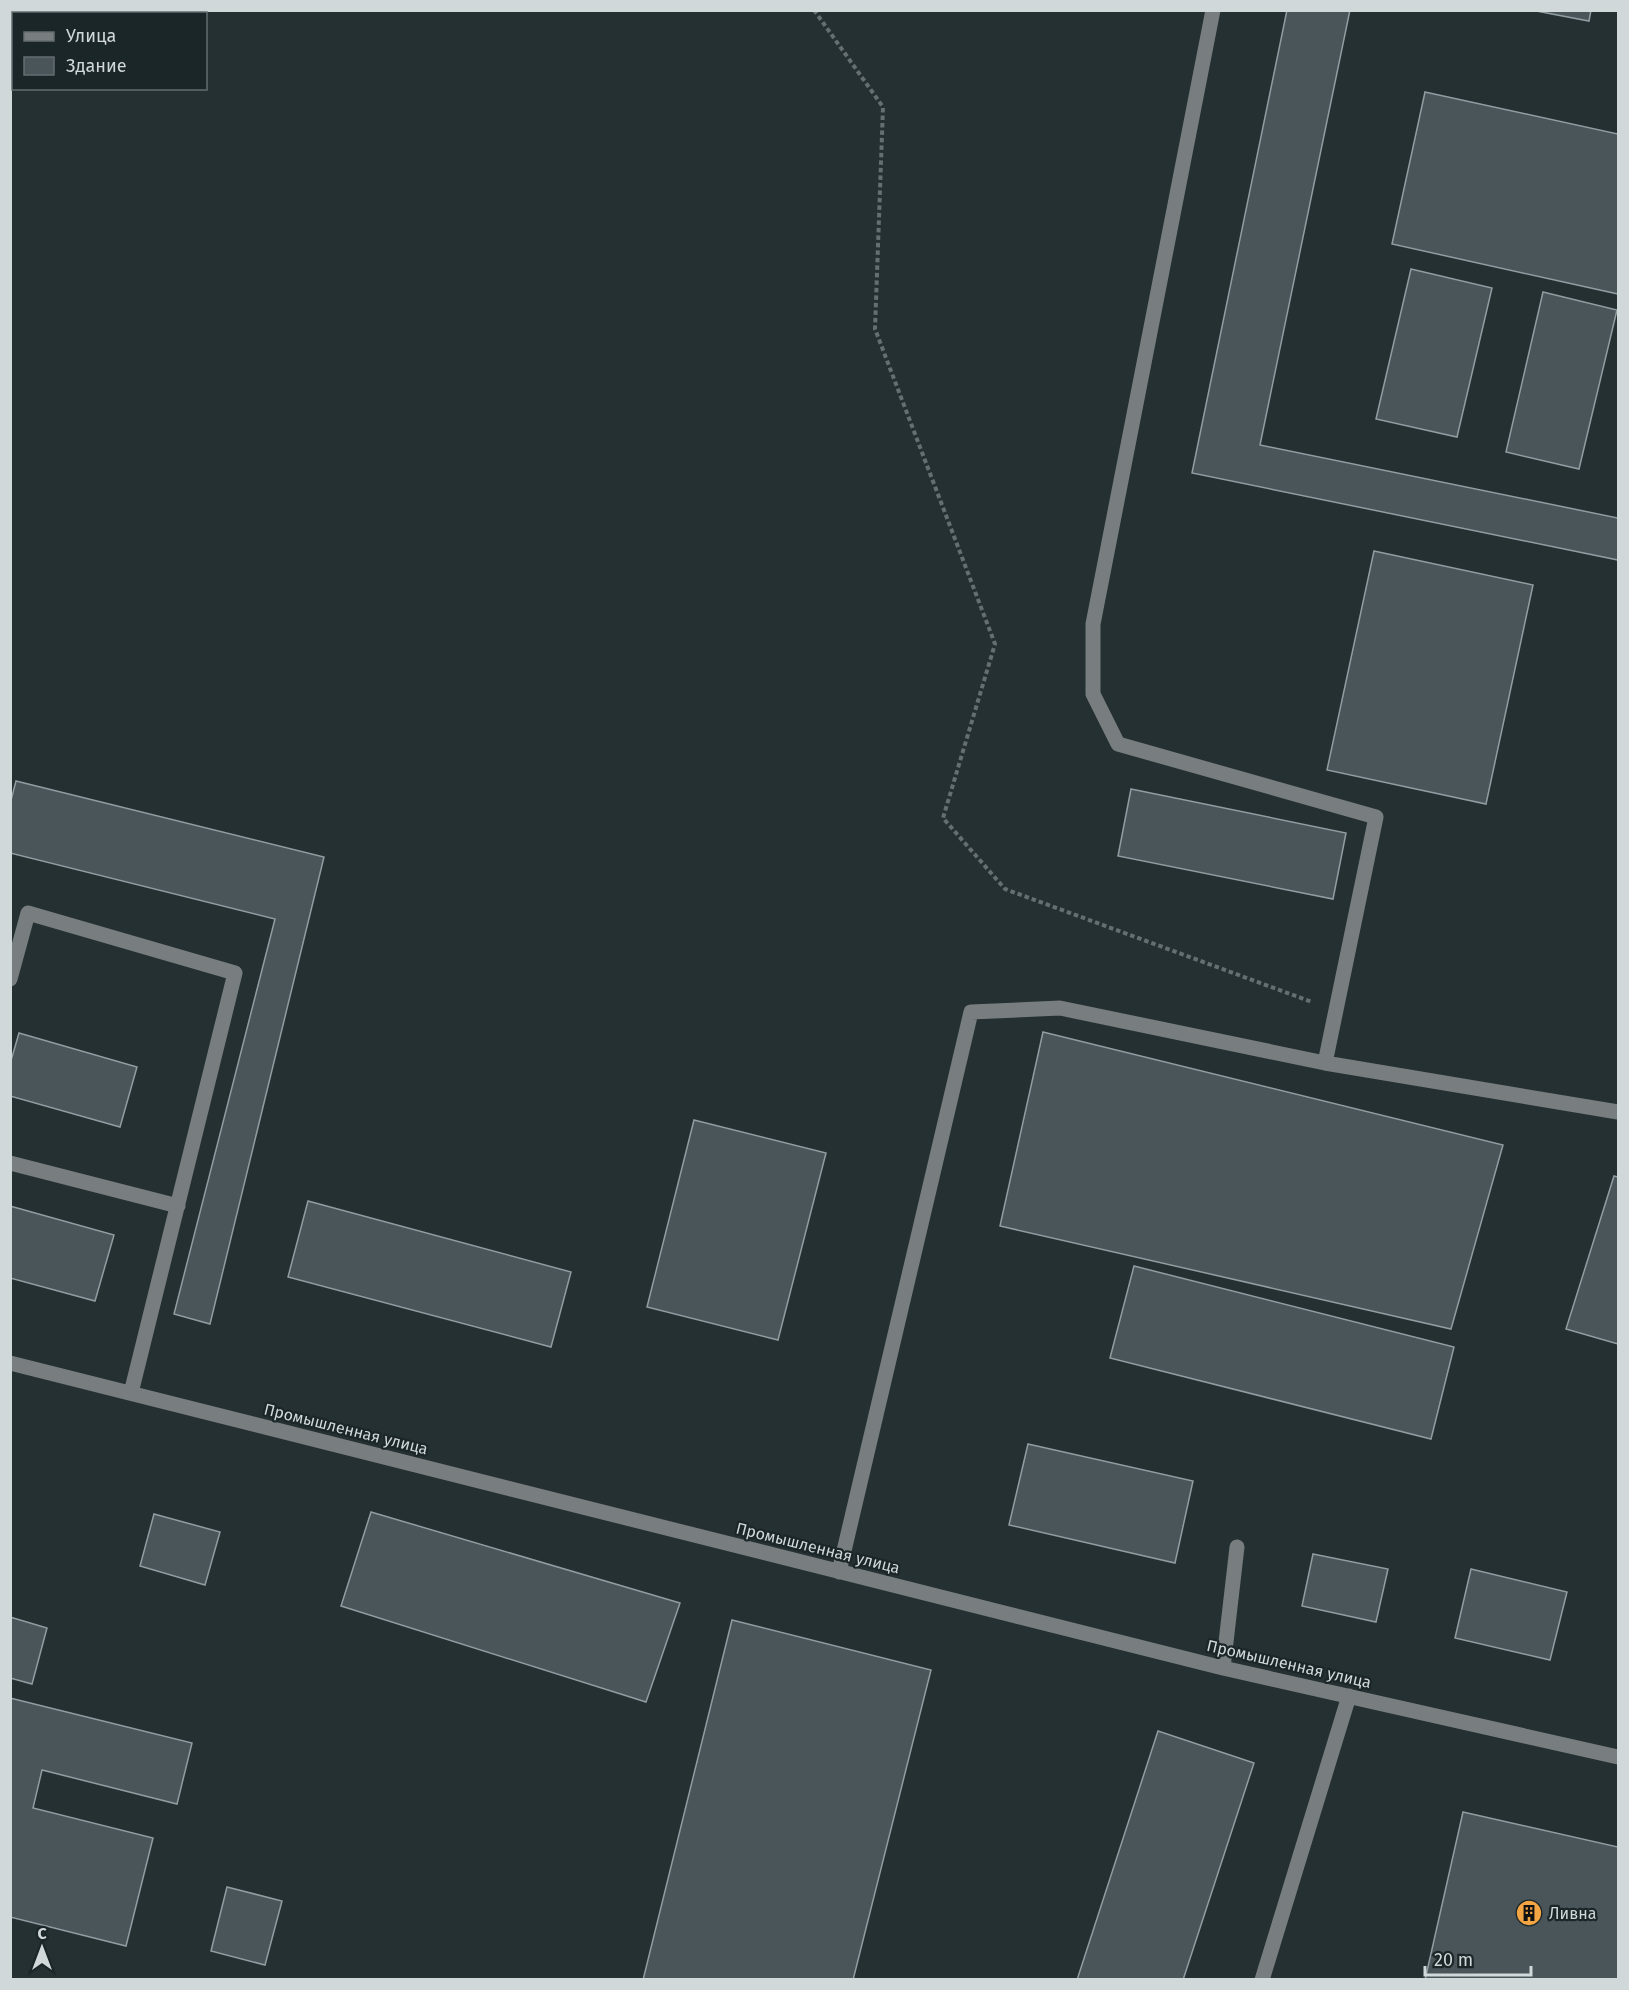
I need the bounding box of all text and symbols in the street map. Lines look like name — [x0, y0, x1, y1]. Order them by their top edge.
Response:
legend — [12, 12, 207, 90]
text: Улица — [66, 25, 116, 47]
text: Здание — [66, 55, 127, 77]
street label: Промышленная улица — [262, 1399, 430, 1459]
street label: Промышленная улица — [734, 1518, 902, 1578]
street label: Промышленная улица — [1205, 1636, 1373, 1692]
building icon: Ливна — [1514, 1898, 1544, 1928]
place label: Ливна — [1549, 1904, 1596, 1923]
north arrow — [12, 1918, 72, 1978]
text: С — [37, 1924, 47, 1943]
scale bar — [1425, 1939, 1532, 1977]
text: 20 m — [1434, 1949, 1473, 1971]

